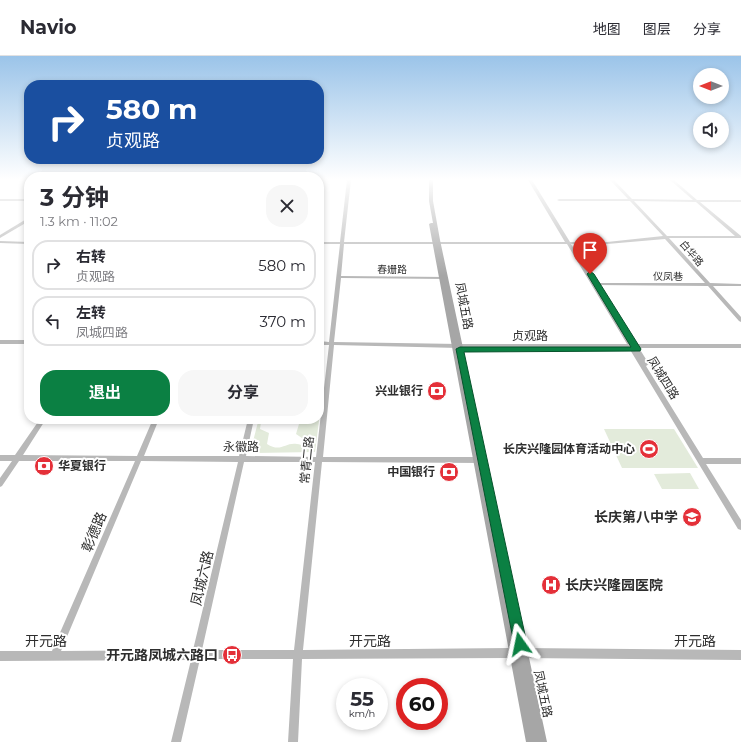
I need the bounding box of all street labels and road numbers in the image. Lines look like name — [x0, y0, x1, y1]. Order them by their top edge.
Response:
street label: 白华路 — [677, 238, 706, 269]
street label: 春姗路 — [377, 263, 407, 276]
street label: 仪凤巷 — [652, 270, 683, 283]
street label: 凤城五路 — [453, 281, 476, 331]
street label: 贞观路 — [512, 328, 548, 343]
street label: 凤城四路 — [644, 353, 683, 402]
street label: 常青二路 — [297, 435, 316, 485]
street label: 永徽路 — [223, 439, 259, 454]
street label: 彰德路 — [78, 509, 110, 555]
street label: 凤城六路 — [187, 549, 217, 607]
street label: 开元路 — [25, 632, 67, 650]
street label: 开元路 — [349, 632, 391, 650]
street label: 开元路 — [674, 632, 716, 650]
street label: 凤城五路 — [531, 669, 556, 719]

